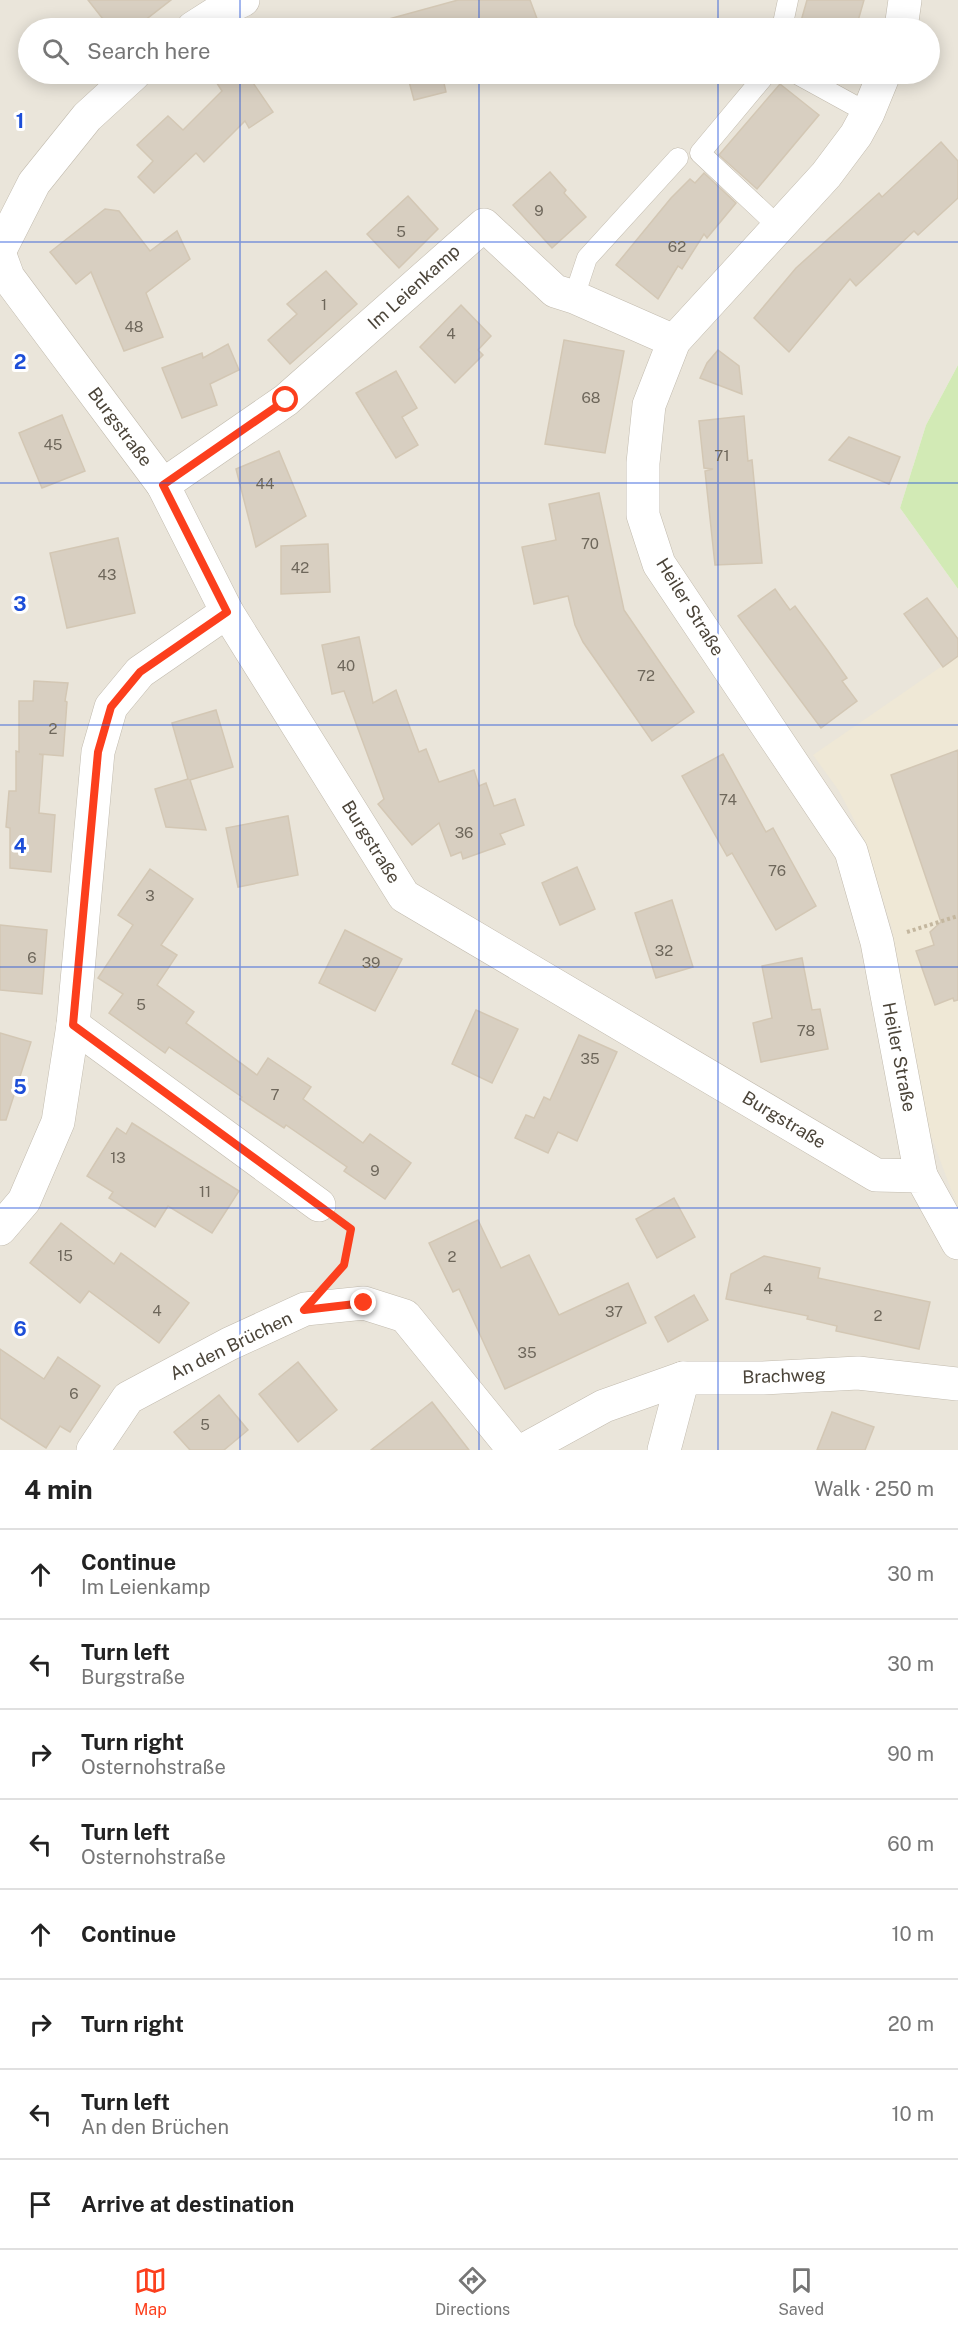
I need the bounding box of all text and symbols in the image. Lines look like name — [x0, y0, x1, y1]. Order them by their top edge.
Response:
search box — [18, 18, 940, 84]
icon: search — [39, 35, 72, 68]
text: Search here — [87, 38, 211, 64]
text: 1 — [16, 109, 24, 133]
house number: 9 — [534, 202, 544, 219]
house number: 5 — [396, 223, 406, 240]
house number: 62 — [668, 238, 686, 255]
street label: Im Leienkamp — [363, 240, 464, 333]
house number: 1 — [321, 296, 327, 313]
house number: 48 — [124, 318, 144, 335]
house number: 4 — [446, 325, 456, 342]
text: 2 — [14, 350, 26, 374]
street label: Burgstraße — [84, 383, 157, 470]
route start — [272, 386, 298, 412]
house number: 68 — [582, 389, 600, 406]
house number: 45 — [44, 436, 62, 453]
house number: 71 — [714, 447, 730, 464]
house number: 44 — [256, 475, 274, 492]
house number: 70 — [581, 535, 599, 552]
street label: Heiler Straße — [652, 554, 729, 659]
house number: 42 — [291, 559, 309, 576]
house number: 43 — [98, 566, 116, 583]
text: 3 — [13, 592, 27, 616]
house number: 40 — [337, 657, 355, 674]
house number: 72 — [637, 667, 655, 684]
house number: 2 — [49, 720, 58, 737]
house number: 74 — [719, 791, 737, 808]
street label: Burgstraße — [338, 796, 405, 887]
house number: 36 — [455, 824, 473, 841]
text: 4 — [13, 834, 27, 858]
house number: 76 — [768, 862, 786, 879]
house number: 3 — [145, 887, 155, 904]
house number: 32 — [655, 942, 673, 959]
house number: 6 — [27, 949, 37, 966]
house number: 39 — [362, 954, 380, 971]
house number: 5 — [136, 996, 146, 1013]
street label: Heiler Straße — [879, 1000, 920, 1114]
house number: 78 — [797, 1022, 815, 1039]
house number: 35 — [580, 1050, 600, 1067]
text: 5 — [13, 1075, 27, 1099]
house number: 7 — [270, 1086, 280, 1103]
street label: Burgstraße — [739, 1086, 830, 1153]
house number: 13 — [110, 1149, 126, 1166]
house number: 9 — [370, 1162, 380, 1179]
house number: 11 — [199, 1183, 211, 1200]
house number: 15 — [57, 1247, 73, 1264]
house number: 2 — [448, 1248, 457, 1265]
house number: 4 — [763, 1280, 773, 1297]
route end — [350, 1289, 376, 1315]
house number: 4 — [152, 1302, 162, 1319]
house number: 37 — [605, 1303, 623, 1320]
street label: An den Brüchen — [166, 1307, 295, 1384]
house number: 2 — [874, 1307, 883, 1324]
text: 6 — [13, 1317, 27, 1341]
house number: 35 — [517, 1344, 537, 1361]
street label: Brachweg — [742, 1364, 826, 1387]
house number: 6 — [69, 1385, 79, 1402]
house number: 5 — [200, 1416, 210, 1433]
text: 4 min — [24, 1474, 93, 1505]
text: Walk · 250 m — [814, 1477, 934, 1501]
text: Continue — [81, 1549, 176, 1575]
icon: ahead — [24, 1558, 57, 1591]
text: 30 m — [887, 1562, 934, 1586]
text: Im Leienkamp — [81, 1575, 210, 1599]
text: Turn left — [81, 1639, 170, 1665]
icon: left — [24, 1648, 57, 1681]
text: 30 m — [887, 1652, 934, 1676]
text: Burgstraße — [81, 1665, 185, 1689]
text: Turn right — [81, 1729, 184, 1755]
icon: right — [24, 1738, 57, 1771]
text: 90 m — [887, 1742, 934, 1766]
text: Osternohstraße — [81, 1755, 226, 1779]
text: Turn left — [81, 1819, 170, 1845]
icon: left — [24, 1828, 57, 1861]
text: 60 m — [887, 1832, 934, 1856]
text: Osternohstraße — [81, 1845, 226, 1869]
icon: ahead — [24, 1918, 57, 1951]
text: Continue — [81, 1921, 176, 1947]
text: 10 m — [891, 1922, 934, 1946]
icon: right — [24, 2008, 57, 2041]
text: Turn right — [81, 2011, 184, 2037]
text: 20 m — [888, 2012, 934, 2036]
text: Turn left — [81, 2089, 170, 2115]
icon: left — [24, 2098, 57, 2131]
text: 10 m — [891, 2102, 934, 2126]
text: An den Brüchen — [81, 2115, 229, 2139]
icon: arrive — [24, 2188, 57, 2221]
text: Arrive at destination — [81, 2191, 294, 2217]
tab: Map — [134, 2264, 167, 2319]
tab: Directions — [435, 2264, 510, 2319]
tab: Saved — [778, 2264, 824, 2319]

